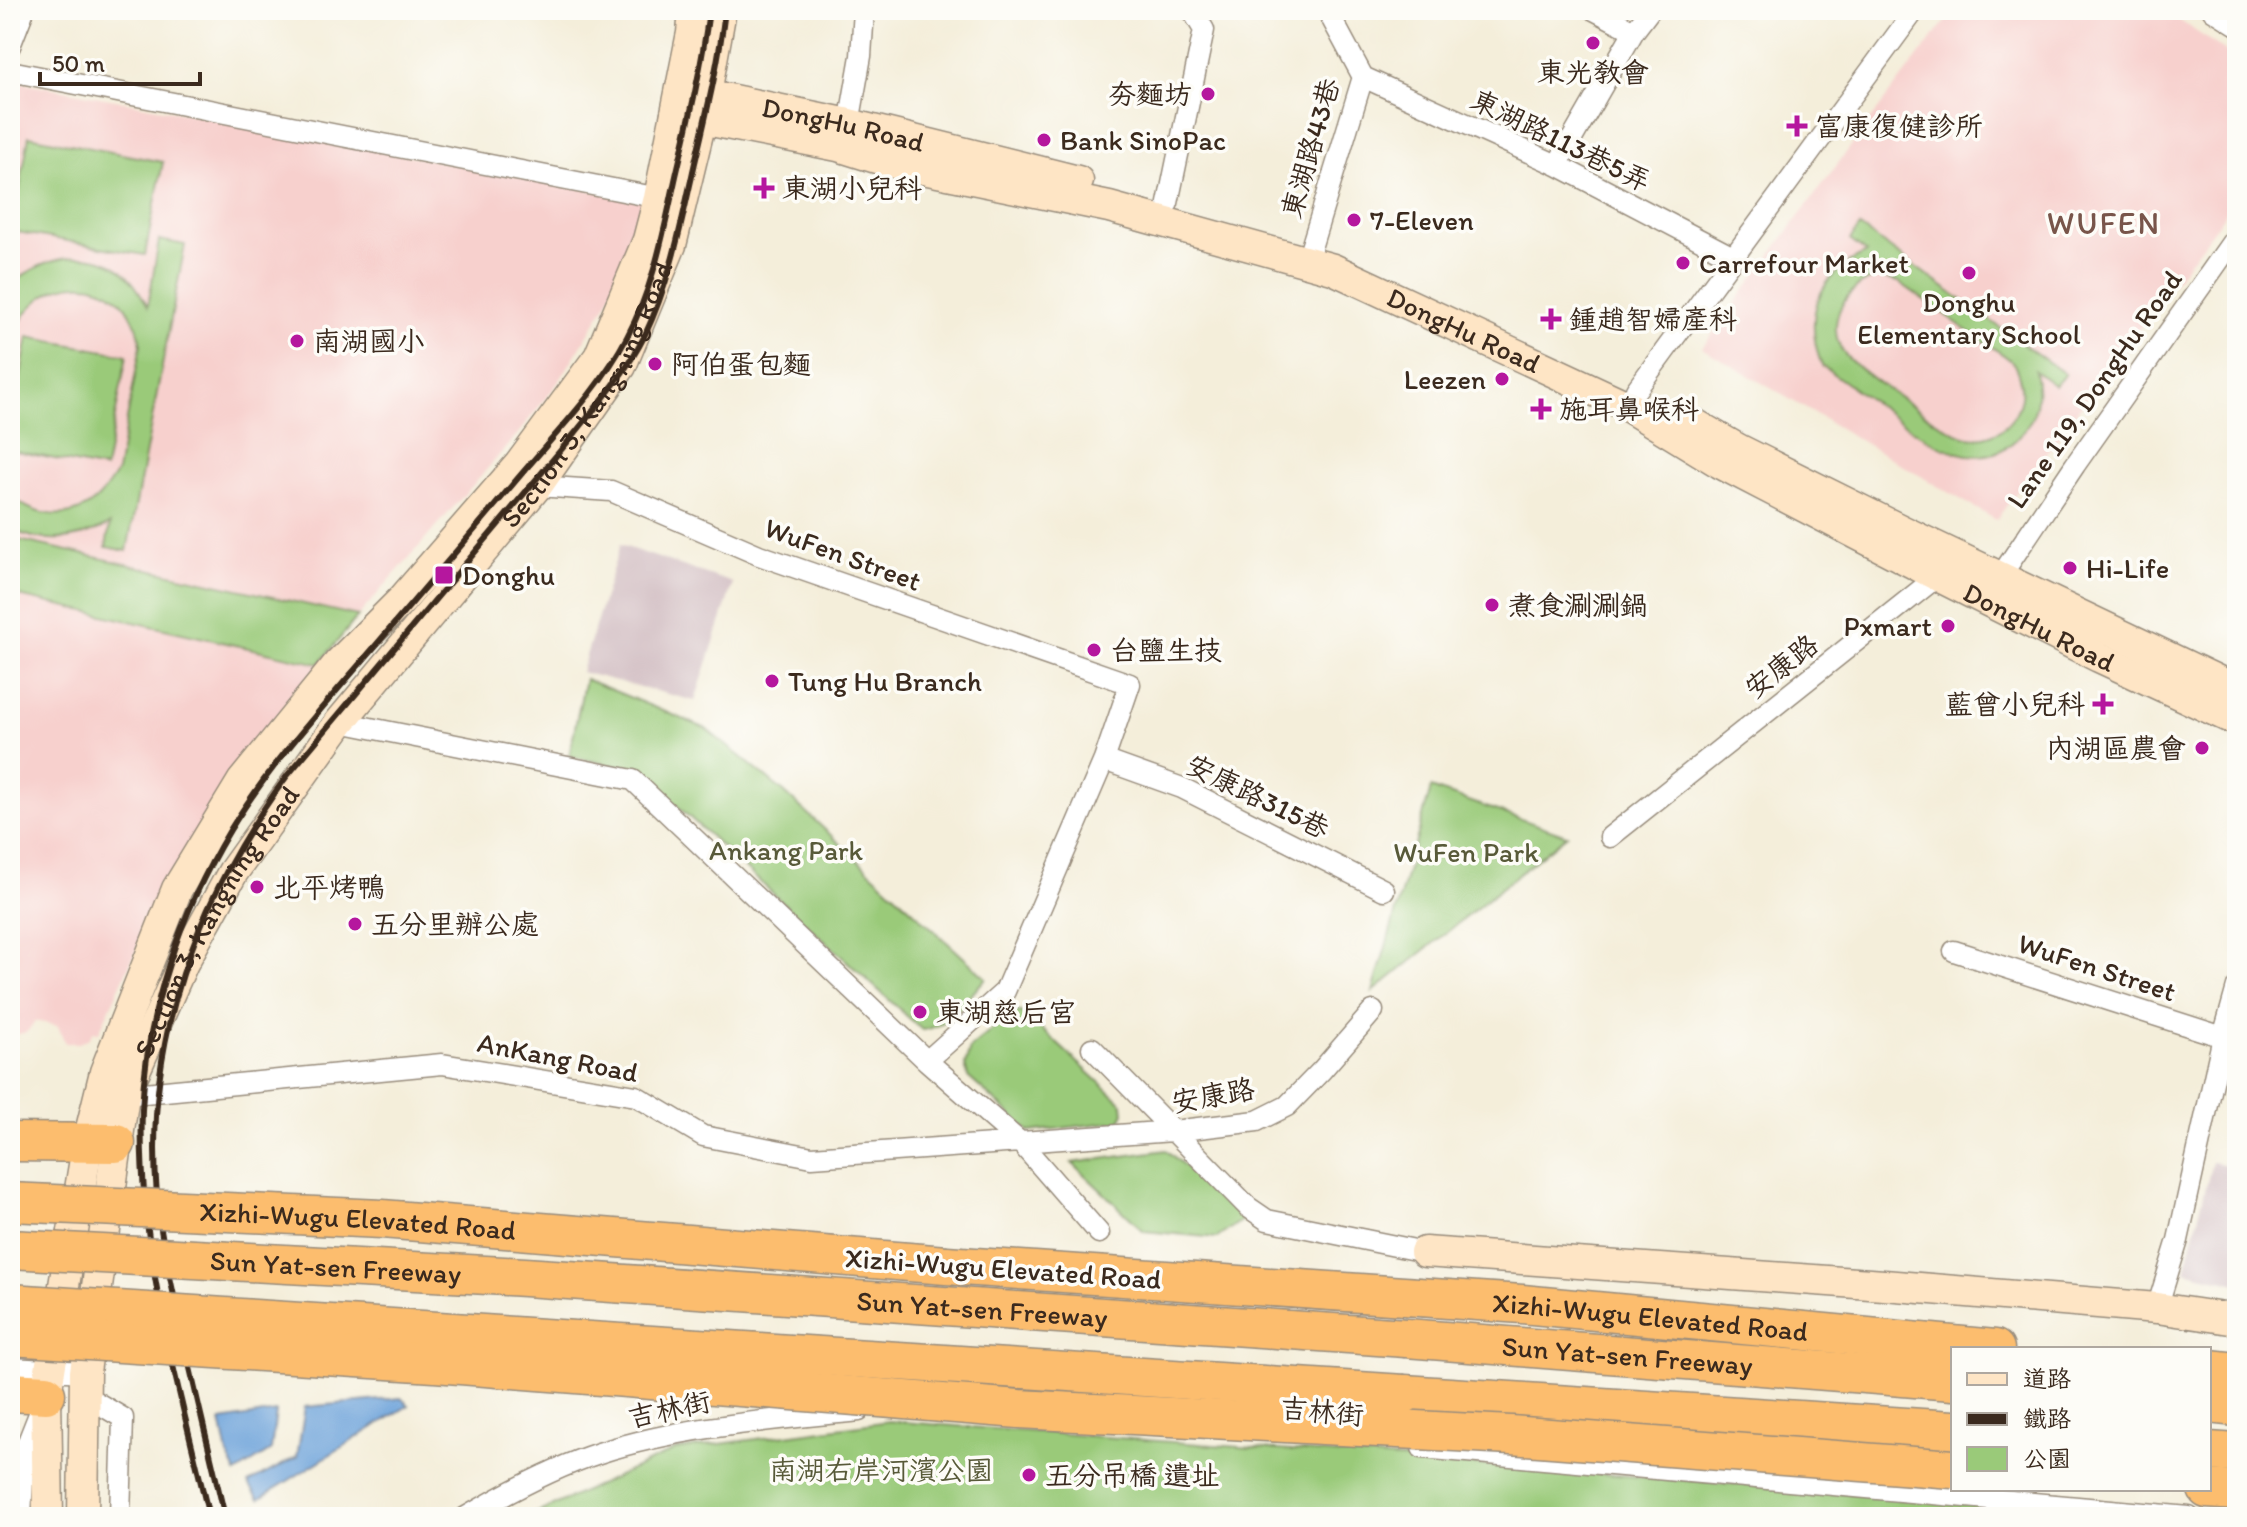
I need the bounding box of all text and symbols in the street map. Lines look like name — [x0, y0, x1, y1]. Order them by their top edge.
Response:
marker: 東光教會 — [1584, 34, 1602, 52]
scale bar — [40, 36, 200, 86]
text: 50 m — [52, 49, 105, 78]
place label: 東光教會 — [1537, 55, 1649, 89]
street label: 東湖路43巷 — [1274, 73, 1346, 222]
place label: 夯麵坊 — [1108, 77, 1192, 111]
street label: 東湖路113巷5弄 — [1465, 82, 1657, 198]
marker: 夯麵坊 — [1199, 85, 1217, 103]
street label: DongHu Road — [759, 89, 929, 159]
place label: 富康復健診所 — [1815, 109, 1983, 143]
marker: 富康復健診所 — [1786, 115, 1808, 137]
place label: Bank SinoPac — [1060, 123, 1226, 157]
marker: Bank SinoPac — [1035, 131, 1053, 149]
place label: 東湖小兒科 — [782, 171, 922, 205]
marker: 東湖小兒科 — [753, 177, 775, 199]
place label: 7-Eleven — [1370, 203, 1474, 237]
district label: WUFEN — [2047, 204, 2161, 242]
marker: 7-Eleven — [1345, 211, 1363, 229]
place label: Carrefour Market — [1699, 246, 1909, 280]
marker: Carrefour Market — [1674, 254, 1692, 272]
street label: Section 3, Kangning Road — [493, 256, 680, 534]
street label: Lane 119, DongHu Road — [1999, 263, 2189, 515]
marker: Donghu Elementary School — [1960, 264, 1978, 282]
street label: DongHu Road — [1382, 280, 1547, 381]
place label: Donghu Elementary School — [1857, 285, 2081, 351]
place label: 鍾趙智婦產科 — [1569, 302, 1737, 336]
marker: 鍾趙智婦產科 — [1540, 308, 1562, 330]
place label: 南湖國小 — [313, 324, 425, 358]
marker: 南湖國小 — [288, 332, 306, 350]
place label: 阿伯蛋包麵 — [671, 347, 811, 381]
marker: 阿伯蛋包麵 — [646, 355, 664, 373]
place label: Leezen — [1404, 362, 1486, 396]
marker: Leezen — [1493, 370, 1511, 388]
place label: 施耳鼻喉科 — [1559, 392, 1699, 426]
marker: 施耳鼻喉科 — [1530, 398, 1552, 420]
street label: WuFen Street — [760, 510, 926, 598]
place label: Hi-Life — [2086, 551, 2169, 585]
place label: Donghu — [462, 558, 555, 592]
marker: Hi-Life — [2061, 559, 2079, 577]
marker: Donghu — [433, 564, 455, 586]
street label: DongHu Road — [1958, 575, 2121, 679]
place label: 煮食涮涮鍋 — [1508, 588, 1648, 622]
marker: 煮食涮涮鍋 — [1483, 596, 1501, 614]
place label: Pxmart — [1843, 609, 1932, 643]
marker: Pxmart — [1939, 617, 1957, 635]
street label: 安康路 — [1737, 627, 1825, 705]
place label: 台鹽生技 — [1110, 633, 1222, 667]
marker: 台鹽生技 — [1085, 641, 1103, 659]
place label: Tung Hu Branch — [788, 664, 982, 698]
marker: Tung Hu Branch — [763, 672, 781, 690]
place label: 藍曾小兒科 — [1945, 687, 2085, 721]
marker: 藍曾小兒科 — [2092, 693, 2114, 715]
place label: 內湖區農會 — [2046, 731, 2186, 765]
marker: 內湖區農會 — [2193, 739, 2211, 757]
street label: 安康路315巷 — [1181, 747, 1336, 846]
street label: Section 3, Kangning Road — [126, 779, 306, 1062]
park label: Ankang Park — [709, 833, 863, 867]
park label: WuFen Park — [1393, 835, 1539, 869]
place label: 北平烤鴨 — [273, 870, 385, 904]
marker: 北平烤鴨 — [248, 878, 266, 896]
place label: 五分里辦公處 — [371, 907, 539, 941]
marker: 五分里辦公處 — [346, 915, 364, 933]
street label: WuFen Street — [2014, 925, 2180, 1009]
place label: 東湖慈后宮 — [936, 995, 1076, 1029]
marker: 東湖慈后宮 — [911, 1003, 929, 1021]
street label: AnKang Road — [475, 1025, 642, 1089]
street label: 安康路 — [1169, 1071, 1257, 1119]
street label: Xizhi-Wugu Elevated Road — [198, 1194, 517, 1247]
street label: Xizhi-Wugu Elevated Road — [844, 1240, 1162, 1296]
street label: Sun Yat-sen Freeway — [209, 1243, 462, 1290]
street label: Sun Yat-sen Freeway — [856, 1283, 1109, 1334]
street label: Xizhi-Wugu Elevated Road — [1491, 1285, 1810, 1348]
street label: Sun Yat-sen Freeway — [1501, 1329, 1754, 1382]
legend — [1951, 1347, 2211, 1491]
text: 道路 — [2023, 1364, 2071, 1393]
street label: 吉林街 — [624, 1384, 714, 1434]
street label: 吉林街 — [1279, 1390, 1365, 1432]
text: 鐵路 — [2023, 1404, 2071, 1433]
text: 公園 — [2023, 1444, 2071, 1473]
park label: 南湖右岸河濱公園 — [769, 1453, 993, 1487]
place label: 五分吊橋 遺址 — [1045, 1458, 1219, 1492]
marker: 五分吊橋 遺址 — [1020, 1466, 1038, 1484]

